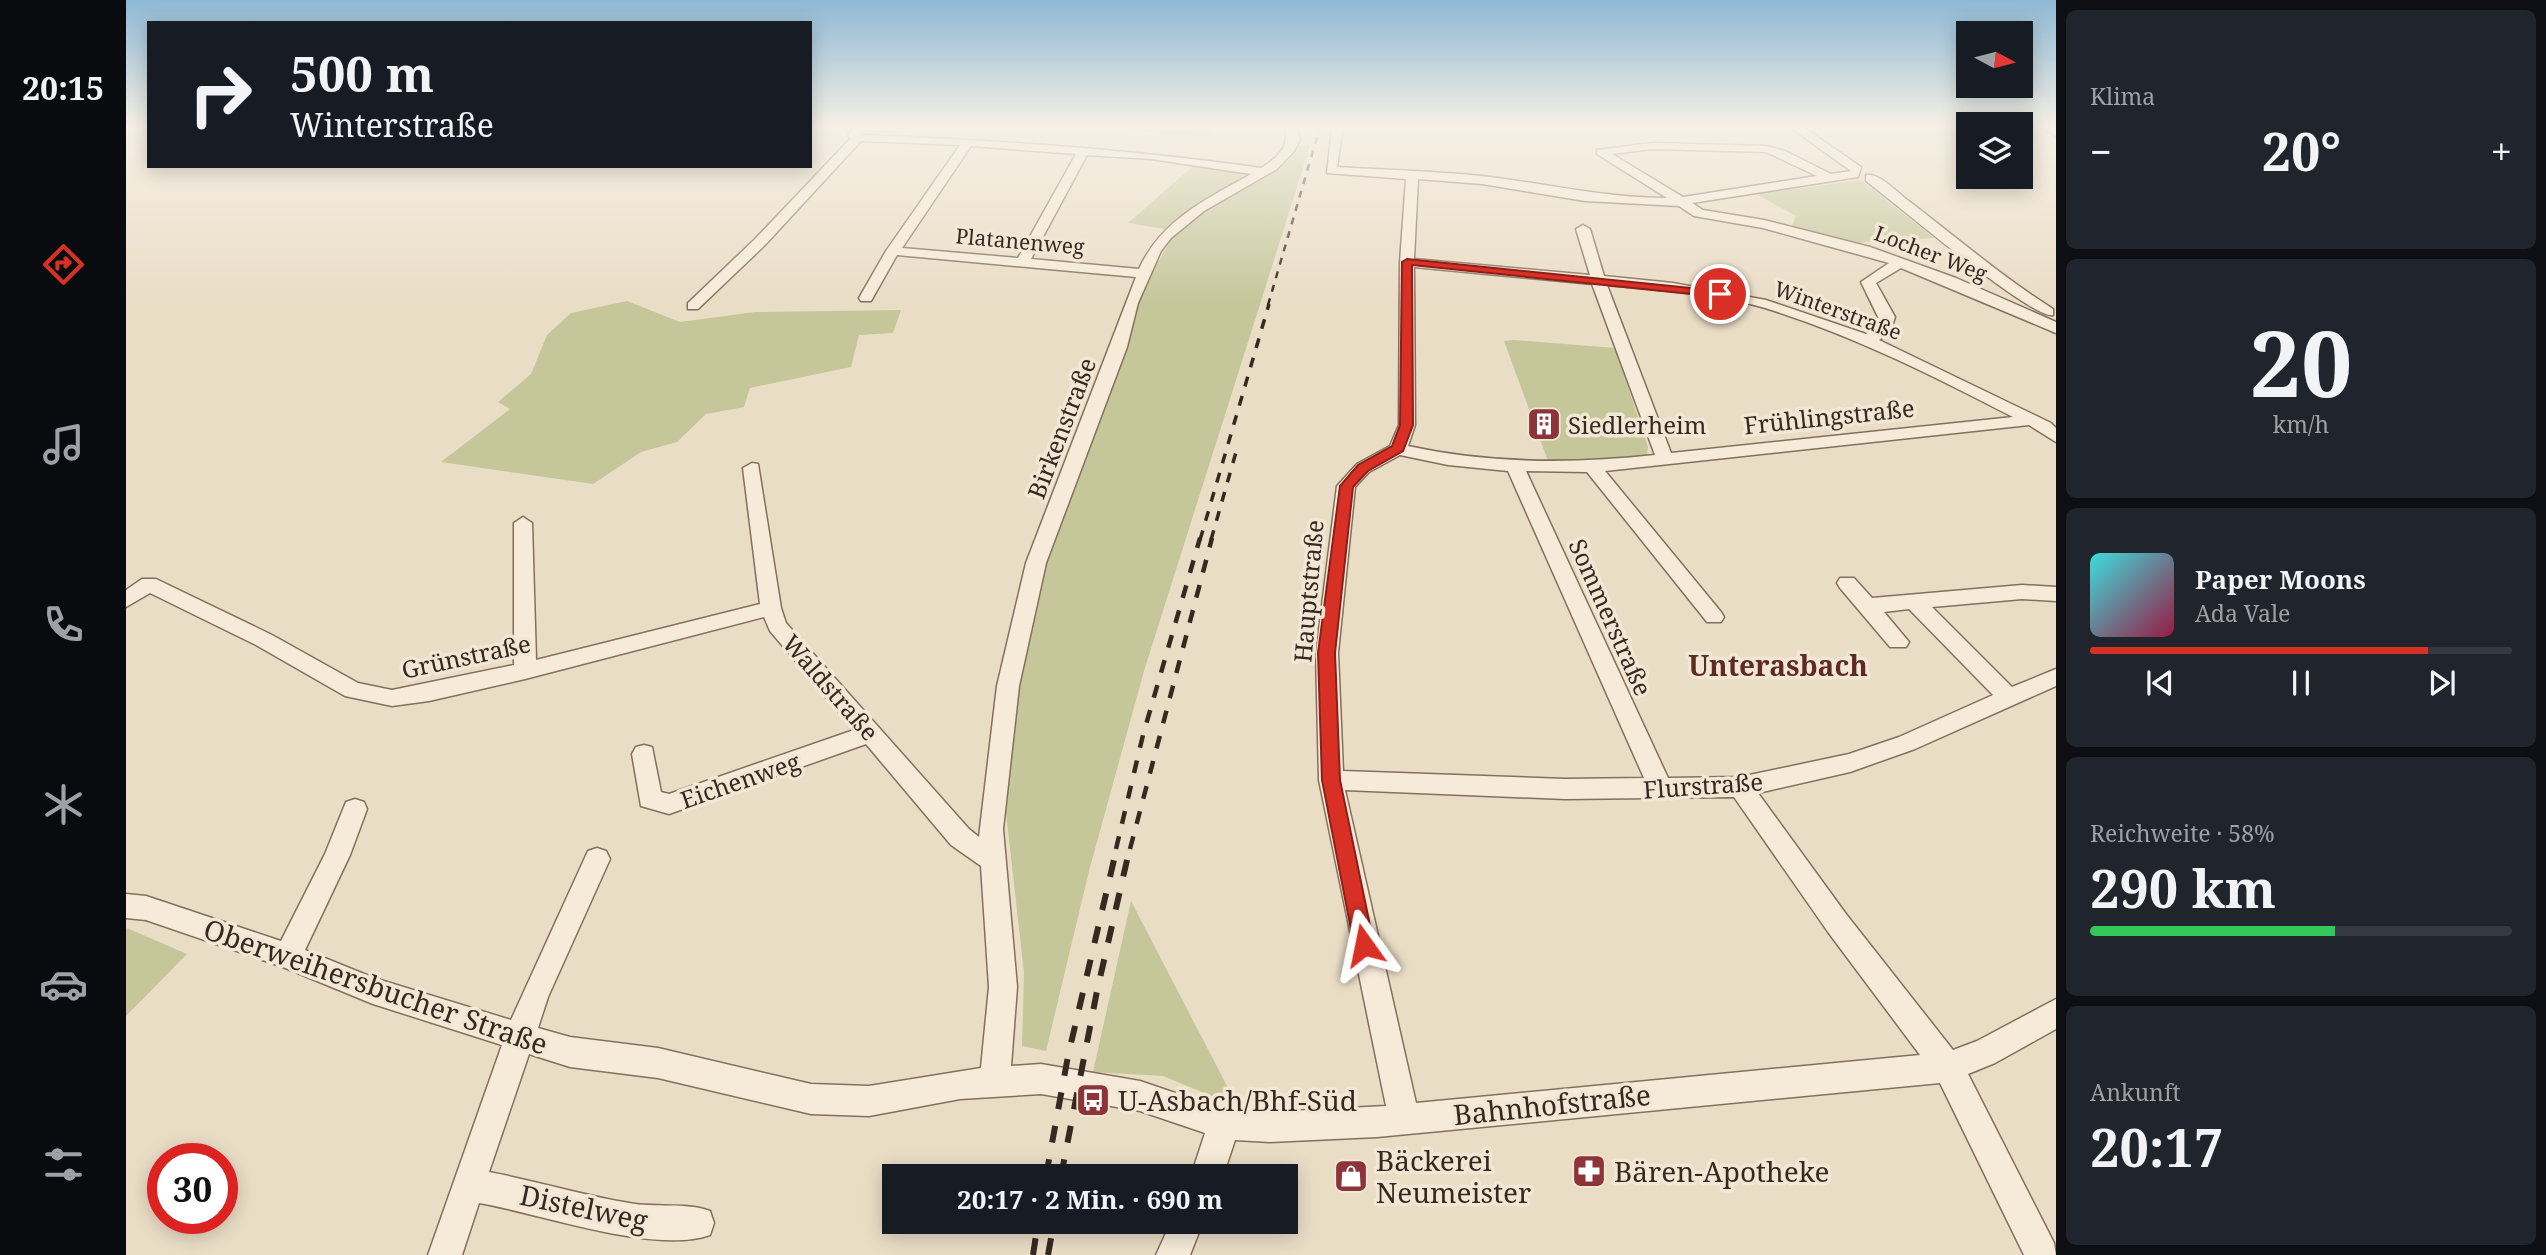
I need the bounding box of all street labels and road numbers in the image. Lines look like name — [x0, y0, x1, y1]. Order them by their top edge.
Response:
street label: Locher Weg — [1871, 219, 1992, 288]
street label: Platanenweg — [954, 221, 1086, 261]
street label: Winterstraße — [1770, 274, 1906, 346]
street label: Birkenstraße — [1019, 353, 1103, 503]
street label: Frühlingstraße — [1742, 391, 1916, 441]
street label: Hauptstraße — [1285, 518, 1331, 664]
street label: Sommerstraße — [1562, 533, 1660, 701]
street label: Grünstraße — [398, 626, 534, 686]
street label: Waldstraße — [776, 627, 886, 747]
street label: Eichenweg — [676, 744, 804, 816]
street label: Flurstraße — [1642, 764, 1764, 806]
street label: Oberweihersbucher Straße — [199, 909, 553, 1063]
street label: Bahnhofstraße — [1451, 1075, 1653, 1133]
street label: Distelweg — [517, 1175, 651, 1239]

